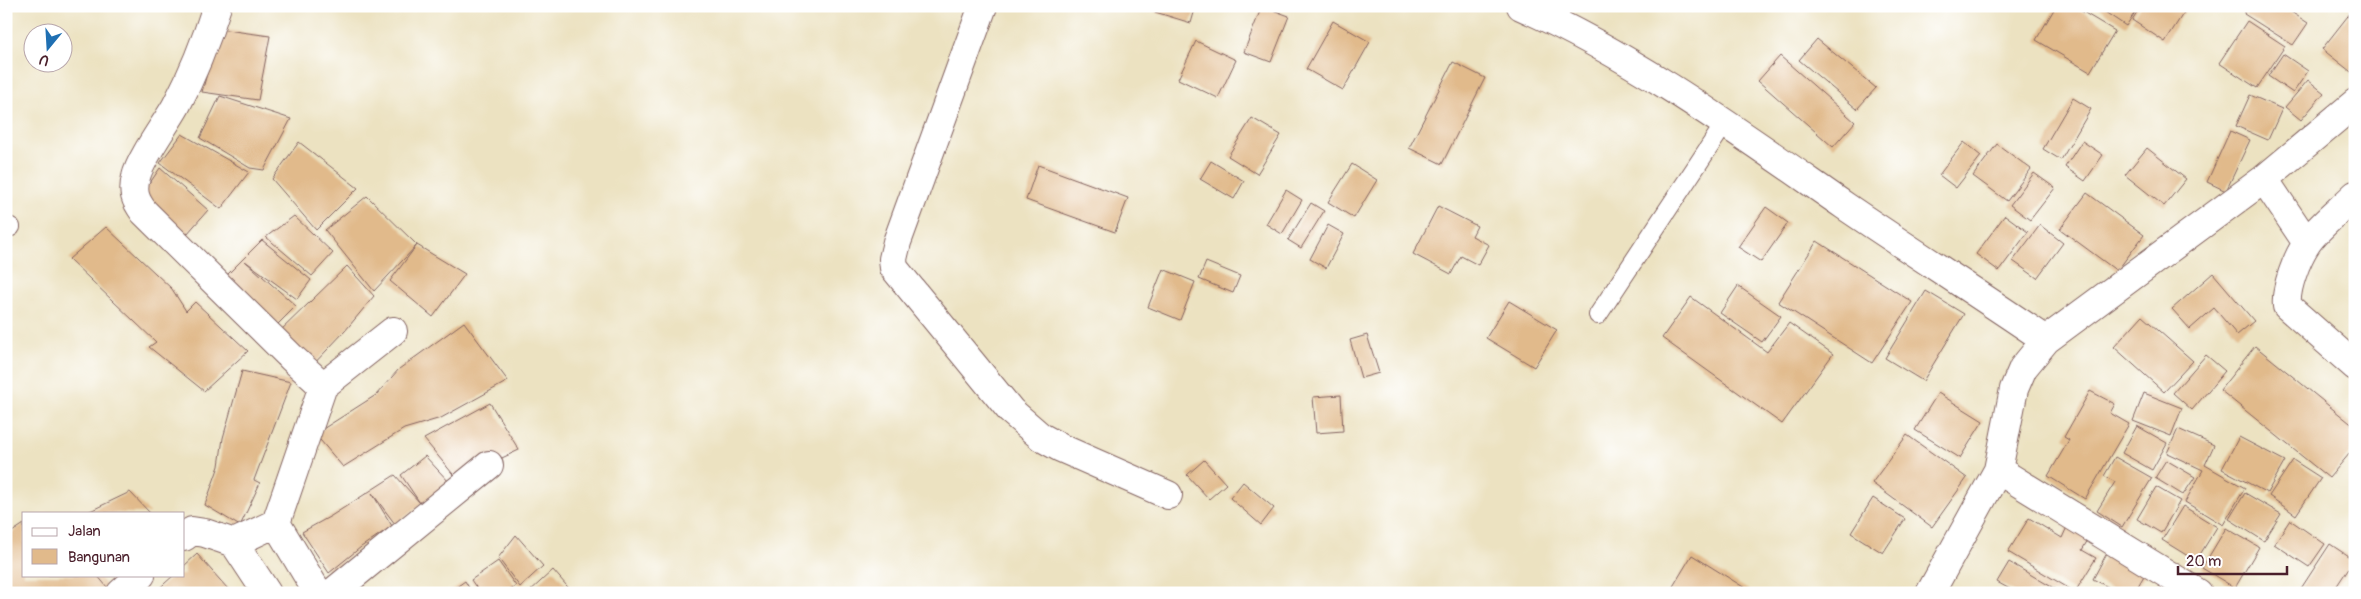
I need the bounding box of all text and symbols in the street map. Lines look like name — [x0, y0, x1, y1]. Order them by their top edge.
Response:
north arrow — [22, 22, 72, 72]
text: U — [37, 50, 51, 69]
legend — [22, 512, 185, 576]
text: Jalan — [68, 522, 101, 541]
scale bar — [2178, 544, 2287, 576]
text: Bangunan — [68, 548, 130, 567]
text: 20 m — [2186, 552, 2221, 571]

